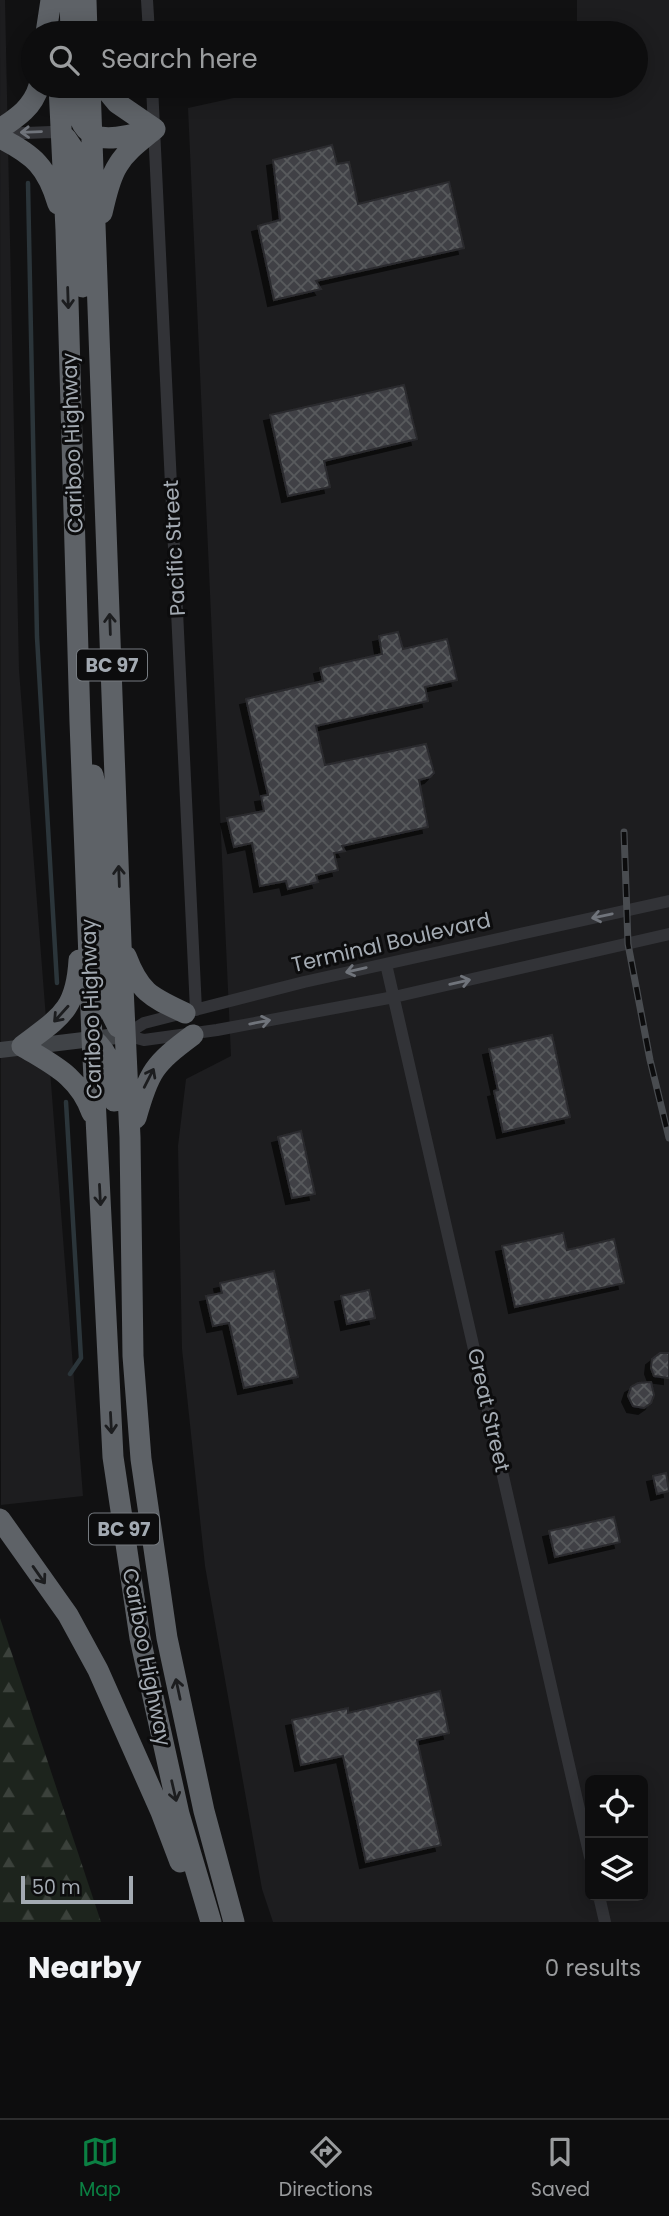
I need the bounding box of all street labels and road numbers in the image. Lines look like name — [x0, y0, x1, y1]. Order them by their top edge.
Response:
street label: Cariboo Highway — [54, 352, 90, 534]
street label: Pacific Street — [156, 479, 192, 617]
road number: BC 97 — [77, 650, 147, 680]
street label: Terminal Boulevard — [289, 905, 493, 979]
street label: Cariboo Highway — [73, 918, 109, 1100]
street label: Great Street — [461, 1345, 517, 1475]
road number: BC 97 — [89, 1513, 159, 1544]
street label: Cariboo Highway — [116, 1566, 179, 1749]

